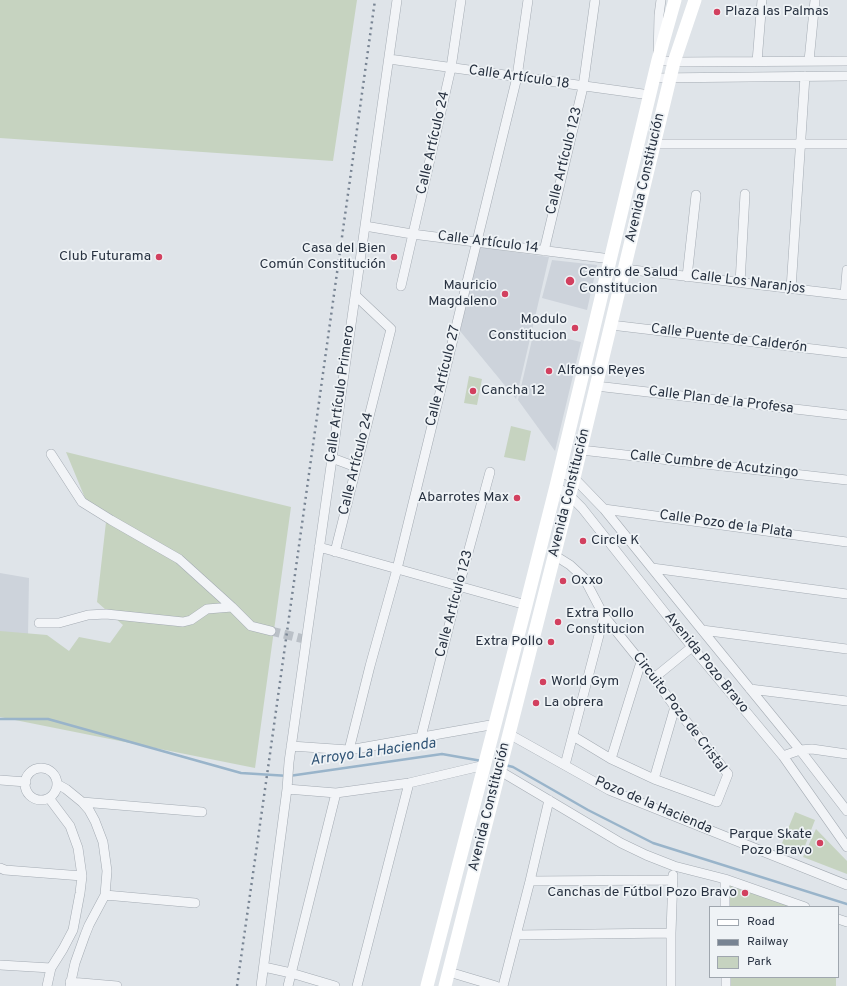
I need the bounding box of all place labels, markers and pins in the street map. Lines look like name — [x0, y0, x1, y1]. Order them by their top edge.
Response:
place label: Plaza las Palmas — [725, 4, 829, 20]
marker: Plaza las Palmas — [712, 7, 722, 17]
place label: Casa del Bien Común Constitución — [259, 241, 386, 274]
place label: Club Futurama — [59, 249, 151, 265]
marker: Club Futurama — [154, 252, 164, 262]
marker: Casa del Bien Común Constitución — [389, 252, 399, 262]
place label: Centro de Salud Constitucion — [579, 265, 678, 298]
marker: Centro de Salud Constitucion — [564, 275, 576, 287]
place label: Mauricio Magdaleno — [428, 278, 497, 310]
marker: Mauricio Magdaleno — [500, 289, 510, 299]
place label: Modulo Constitucion — [488, 312, 567, 344]
marker: Modulo Constitucion — [570, 323, 580, 333]
place label: Alfonso Reyes — [557, 363, 645, 379]
marker: Alfonso Reyes — [544, 366, 554, 376]
place label: Cancha 12 — [481, 383, 545, 399]
marker: Cancha 12 — [468, 386, 478, 396]
place label: Abarrotes Max — [418, 490, 509, 506]
marker: Abarrotes Max — [512, 493, 522, 503]
place label: Circle K — [591, 533, 639, 549]
marker: Circle K — [578, 536, 588, 546]
place label: Oxxo — [571, 573, 603, 589]
marker: Oxxo — [558, 576, 568, 586]
place label: Extra Pollo Constitucion — [566, 606, 645, 638]
marker: Extra Pollo Constitucion — [553, 617, 563, 627]
place label: Extra Pollo — [475, 634, 543, 650]
marker: Extra Pollo — [546, 637, 556, 647]
place label: World Gym — [551, 674, 619, 690]
marker: World Gym — [538, 677, 548, 687]
place label: La obrera — [544, 695, 603, 711]
marker: La obrera — [531, 698, 541, 708]
place label: Parque Skate Pozo Bravo — [729, 827, 812, 860]
marker: Parque Skate Pozo Bravo — [815, 838, 825, 848]
place label: Canchas de Fútbol Pozo Bravo — [547, 885, 737, 901]
marker: Canchas de Fútbol Pozo Bravo — [740, 888, 750, 898]

